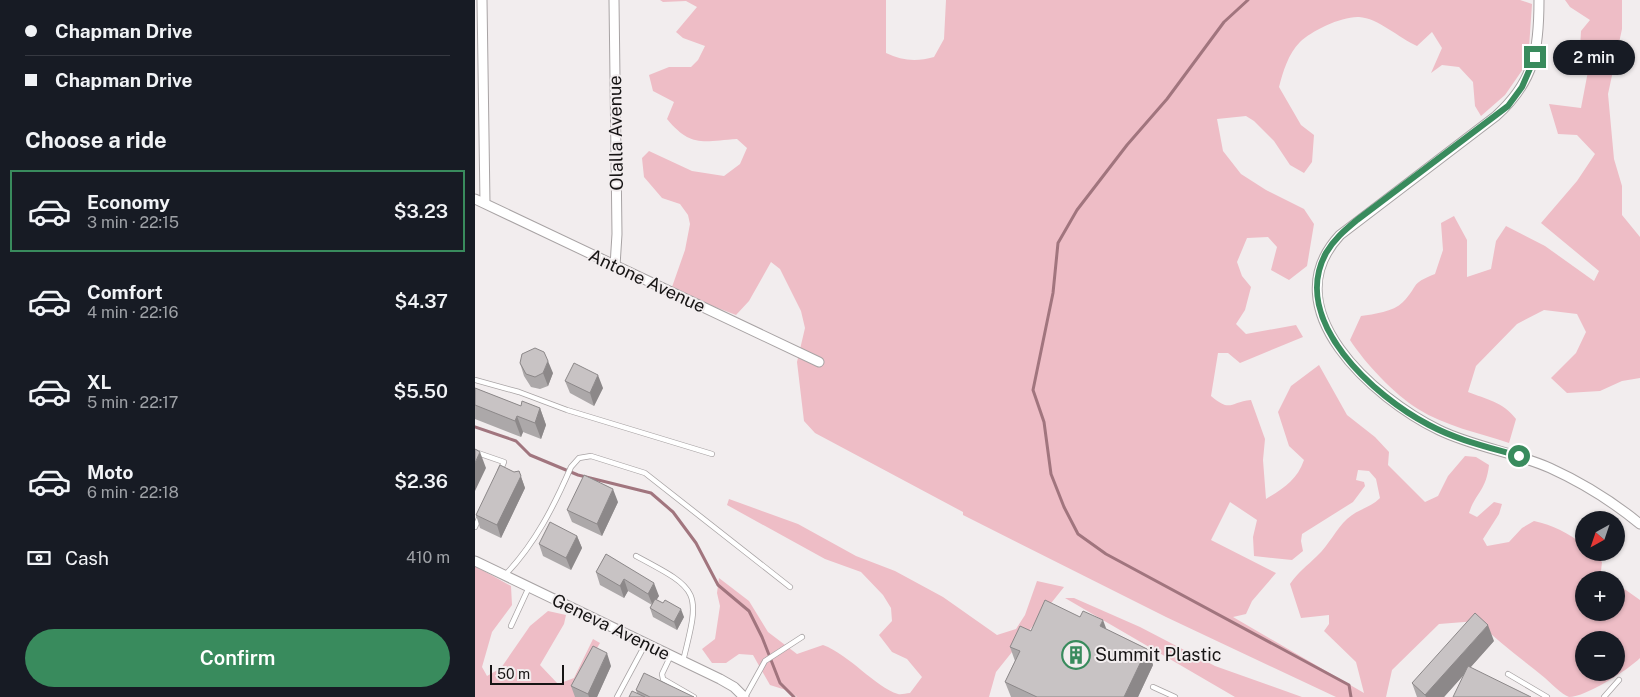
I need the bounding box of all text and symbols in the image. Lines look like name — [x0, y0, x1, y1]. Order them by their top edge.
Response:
text: Chapman Drive — [55, 20, 193, 42]
callout: 2 min — [1553, 40, 1635, 74]
route end — [1524, 46, 1546, 68]
text: 2 min — [1573, 48, 1615, 67]
text: Chapman Drive — [55, 69, 193, 91]
street label: Olalla Avenue — [604, 75, 627, 191]
text: Choose a ride — [25, 127, 167, 153]
icon: car — [27, 189, 72, 234]
text: Economy — [87, 191, 170, 213]
text: $3.23 — [394, 200, 448, 222]
text: 3 min · 22:15 — [87, 213, 179, 232]
street label: Antone Avenue — [585, 244, 709, 317]
icon: car — [27, 279, 72, 324]
text: Comfort — [87, 281, 163, 303]
text: $4.37 — [395, 290, 448, 312]
text: 4 min · 22:16 — [87, 303, 179, 322]
icon: car — [27, 369, 72, 414]
text: XL — [87, 371, 112, 393]
text: $5.50 — [394, 380, 448, 402]
text: 5 min · 22:17 — [87, 393, 178, 412]
route start — [1508, 445, 1530, 467]
icon: car — [27, 459, 72, 504]
text: Moto — [87, 461, 133, 483]
text: $2.36 — [394, 470, 448, 492]
text: 6 min · 22:18 — [87, 483, 179, 502]
north arrow — [1575, 511, 1625, 561]
map controls — [1575, 511, 1625, 681]
icon: cash — [25, 544, 53, 572]
text: Cash — [65, 547, 109, 569]
text: 410 m — [406, 548, 450, 567]
button: + — [1575, 571, 1625, 621]
street label: Geneva Avenue — [549, 589, 674, 664]
button: Confirm — [25, 629, 450, 687]
button: − — [1575, 631, 1625, 681]
building icon: Summit Plastic — [1061, 640, 1091, 670]
place label: Summit Plastic — [1095, 644, 1221, 665]
scale bar — [490, 662, 564, 685]
text: 50 m — [497, 666, 530, 682]

